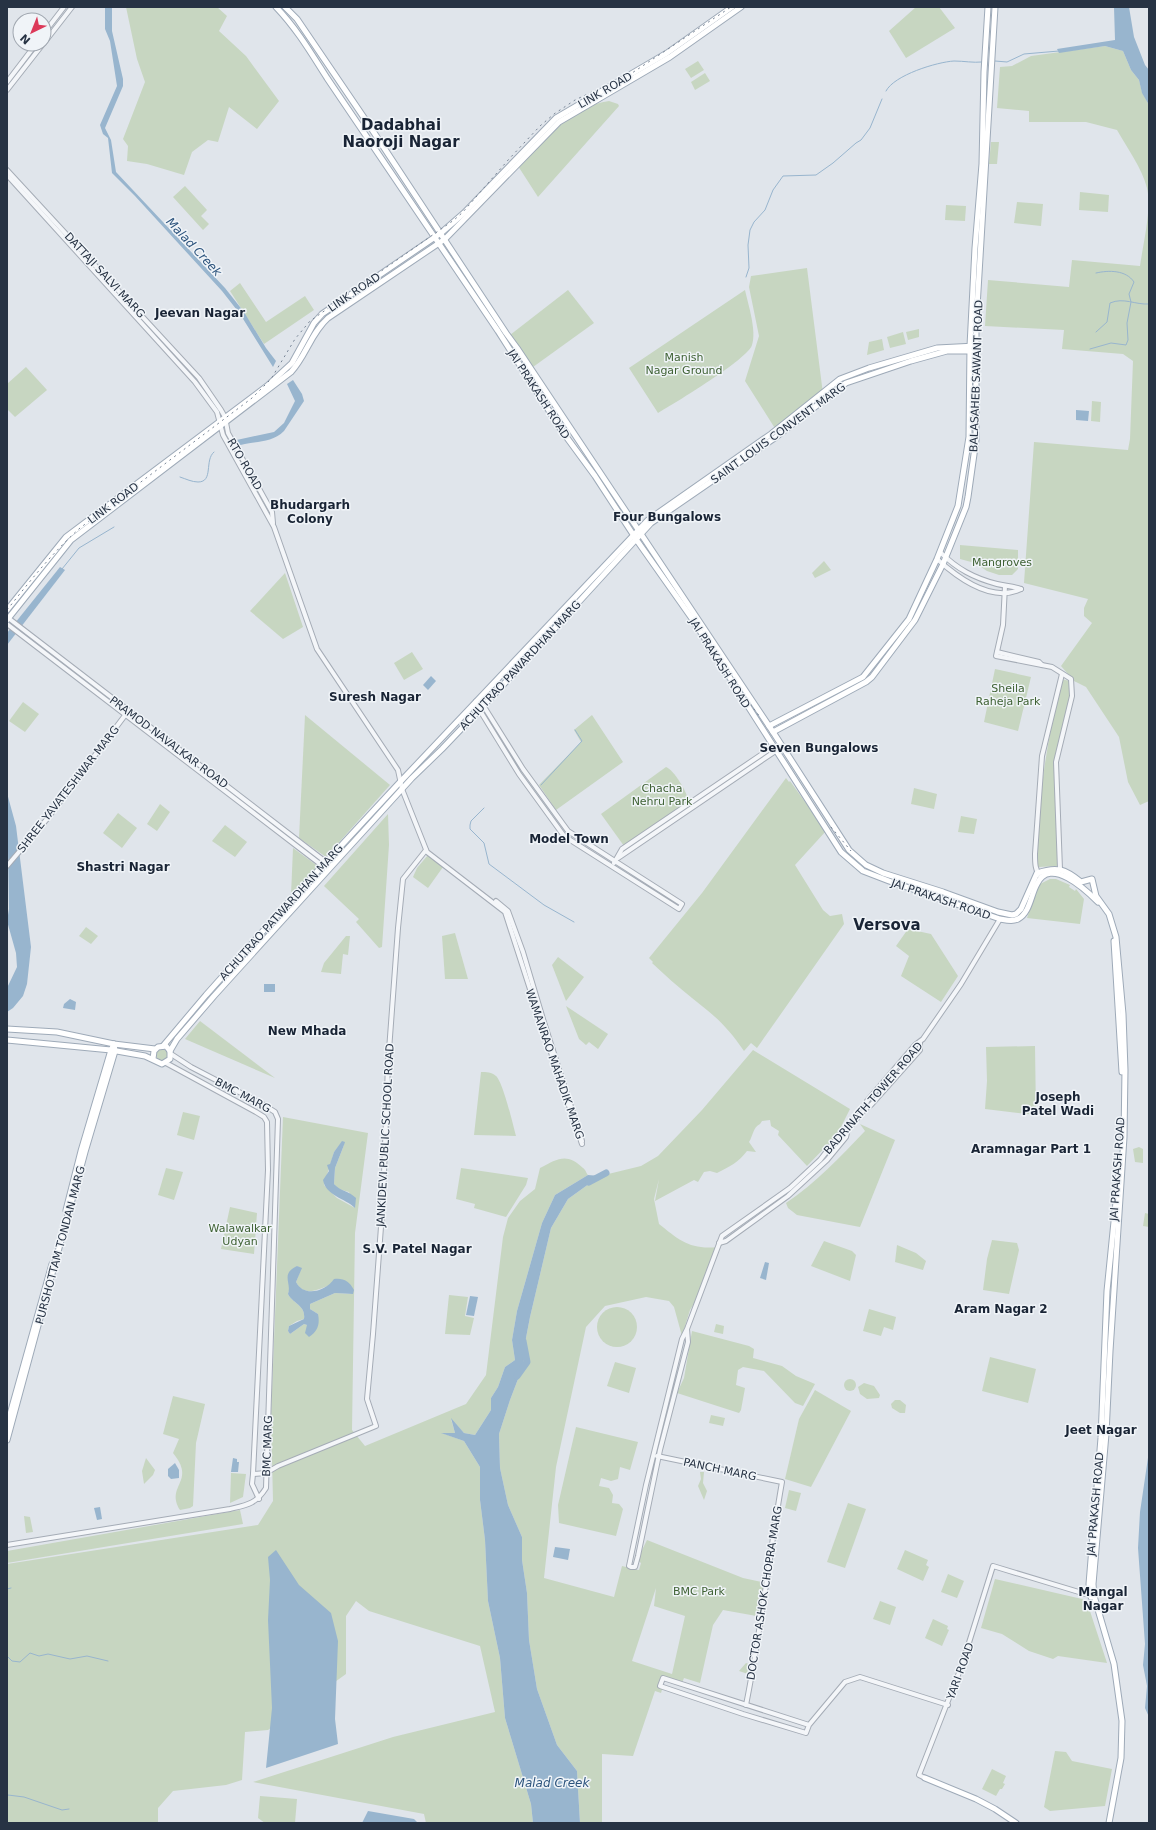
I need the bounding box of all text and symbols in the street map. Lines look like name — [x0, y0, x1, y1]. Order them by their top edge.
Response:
north arrow — [12, 12, 52, 52]
text: N — [18, 31, 33, 47]
street label: LINK ROAD — [576, 70, 635, 111]
district label: Dadabhai Naoroji Nagar — [342, 116, 460, 151]
water label: Malad Creek — [163, 215, 225, 280]
street label: DATTAJI SALVI MARG — [62, 230, 148, 321]
street label: LINK ROAD — [326, 270, 383, 315]
street label: BALASAHEB SAWANT ROAD — [967, 300, 986, 452]
district label: Jeevan Nagar — [154, 306, 245, 320]
street label: JAI PRAKASH ROAD — [504, 346, 572, 441]
park label: Manish Nagar Ground — [645, 351, 723, 377]
street label: SAINT LOUIS CONVENT MARG — [708, 380, 848, 487]
street label: RTO ROAD — [224, 436, 265, 493]
street label: LINK ROAD — [85, 480, 141, 527]
district label: Bhudargarh Colony — [270, 498, 350, 526]
district label: Four Bungalows — [613, 510, 721, 524]
park label: Mangroves — [972, 556, 1032, 569]
street label: ACHUTRAO PAWARDHAN MARG — [457, 598, 584, 733]
street label: JAI PRAKASH ROAD — [686, 615, 753, 711]
park label: Sheila Raheja Park — [976, 682, 1041, 708]
district label: Suresh Nagar — [329, 690, 421, 704]
street label: PRAMOD NAVALKAR ROAD — [107, 694, 230, 791]
street label: SHREE YAVATESHWAR MARG — [15, 723, 122, 855]
district label: Seven Bungalows — [760, 741, 878, 755]
park label: Chacha Nehru Park — [632, 782, 693, 808]
district label: Model Town — [529, 832, 609, 846]
street label: ACHUTRAO PATWARDHAN MARG — [217, 842, 346, 983]
district label: Shastri Nagar — [76, 860, 170, 874]
street label: JAI PRAKASH ROAD — [889, 876, 992, 923]
district label: Versova — [853, 916, 921, 934]
street label: WAMANRAO MAHADIK MARG — [523, 987, 586, 1141]
district label: New Mhada — [268, 1024, 346, 1038]
street label: BADRINATH TOWER ROAD — [821, 1040, 926, 1157]
street label: JANKIDEVI PUBLIC SCHOOL ROAD — [374, 1043, 397, 1228]
street label: BMC MARG — [213, 1075, 273, 1116]
district label: Joseph Patel Wadi — [1022, 1090, 1094, 1118]
street label: JAI PRAKASH ROAD — [1107, 1117, 1128, 1222]
district label: Aramnagar Part 1 — [971, 1142, 1091, 1156]
street label: PURSHOTTAM TONDAN MARG — [33, 1164, 88, 1326]
park label: Walawalkar Udyan — [209, 1222, 272, 1248]
district label: S.V. Patel Nagar — [362, 1242, 472, 1256]
district label: Aram Nagar 2 — [954, 1302, 1048, 1316]
street label: BMC MARG — [260, 1415, 275, 1477]
district label: Jeet Nagar — [1064, 1423, 1137, 1437]
street label: JAI PRAKASH ROAD — [1084, 1452, 1107, 1557]
street label: PANCH MARG — [682, 1455, 758, 1484]
street label: DOCTOR ASHOK CHOPRA MARG — [744, 1505, 785, 1681]
park label: BMC Park — [673, 1585, 726, 1598]
district label: Mangal Nagar — [1078, 1585, 1128, 1613]
street label: YARI ROAD — [944, 1641, 977, 1702]
water label: Malad Creek — [515, 1776, 590, 1790]

